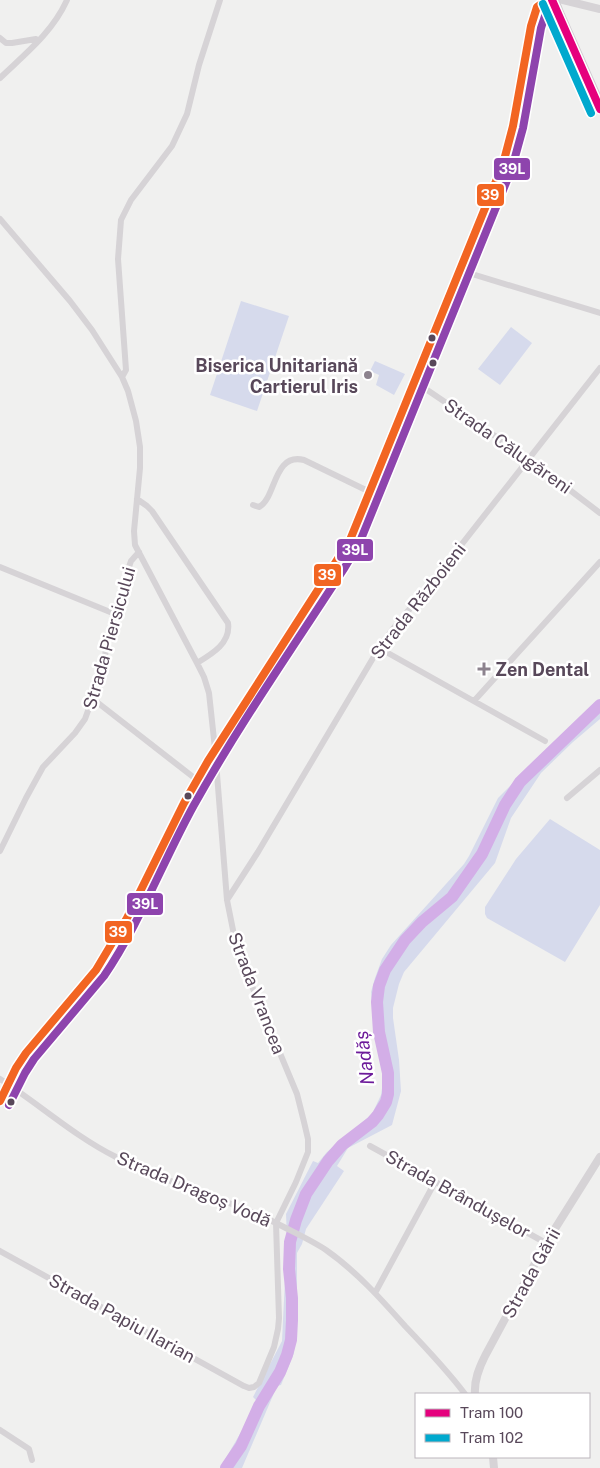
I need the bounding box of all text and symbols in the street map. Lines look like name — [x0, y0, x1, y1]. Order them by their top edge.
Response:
line badge: 39L — [493, 157, 531, 181]
text: 39L — [499, 161, 525, 177]
line badge: 39 — [476, 183, 505, 207]
text: 39 — [481, 187, 499, 203]
unlabelled marker — [427, 333, 437, 343]
place label: Biserica Unitariană Cartierul Iris — [195, 355, 358, 397]
unlabelled marker — [428, 358, 438, 368]
marker: Biserica Unitariană Cartierul Iris — [362, 369, 374, 381]
street label: Strada Călugăreni — [440, 394, 576, 498]
line badge: 39L — [336, 538, 374, 562]
street label: Strada Războieni — [366, 539, 470, 663]
text: 39L — [342, 542, 368, 558]
line badge: 39 — [313, 563, 342, 587]
street label: Strada Piersicului — [79, 564, 139, 712]
text: 39 — [318, 567, 336, 583]
place label: Zen Dental — [495, 659, 589, 680]
marker: Zen Dental — [477, 662, 491, 676]
unlabelled marker — [183, 791, 193, 801]
line badge: 39L — [126, 892, 164, 916]
text: 39L — [132, 896, 158, 912]
line badge: 39 — [104, 920, 133, 944]
text: 39 — [109, 924, 127, 940]
street label: Strada Vrancea — [224, 929, 290, 1057]
water label: Nadăș — [350, 1030, 378, 1086]
unlabelled marker — [6, 1097, 16, 1107]
street label: Strada Brândușelor — [382, 1145, 534, 1243]
street label: Strada Dragoș Vodă — [114, 1147, 274, 1231]
street label: Strada Gării — [498, 1224, 564, 1322]
street label: Strada Papiu Ilarian — [45, 1269, 199, 1367]
legend — [415, 1393, 590, 1458]
text: Tram 100 — [460, 1404, 523, 1421]
text: Tram 102 — [460, 1429, 523, 1446]

